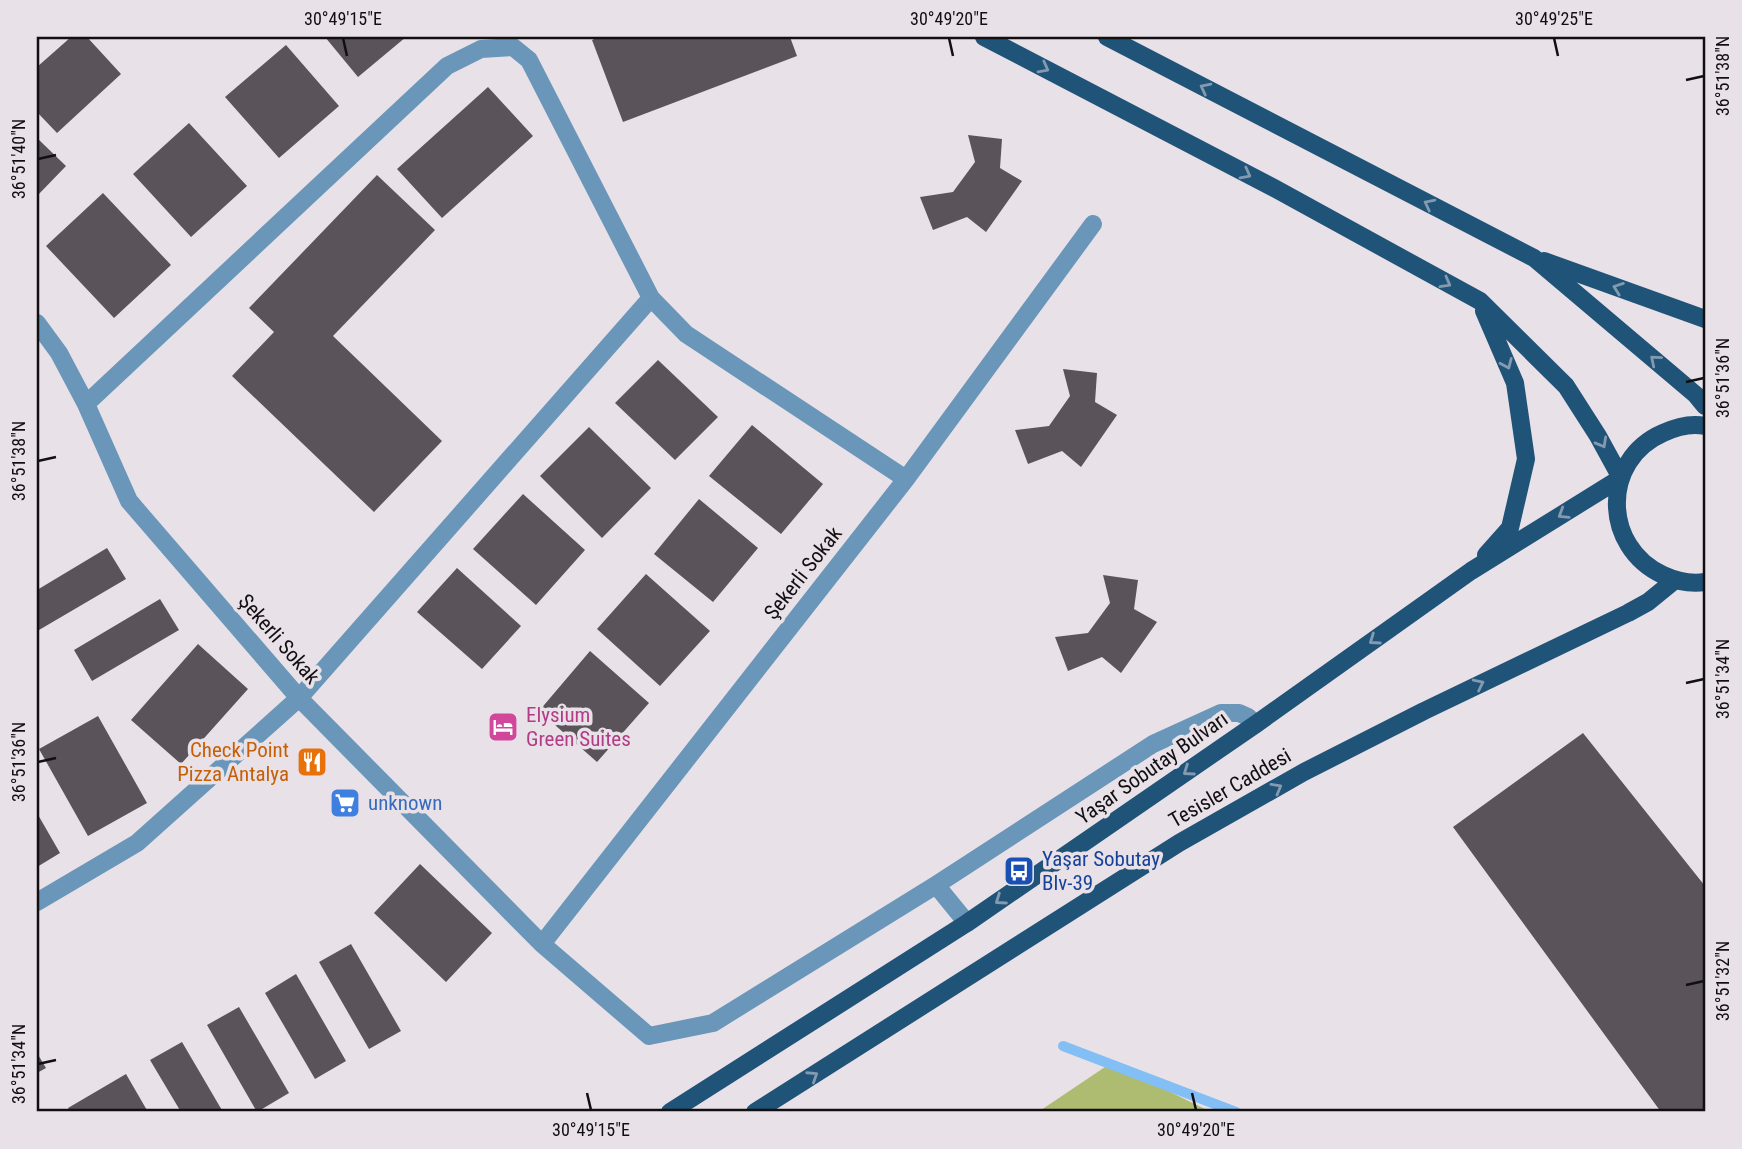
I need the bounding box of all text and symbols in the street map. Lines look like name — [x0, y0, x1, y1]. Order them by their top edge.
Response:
text: 30°49'15"E — [304, 8, 382, 29]
text: 30°49'20"E — [910, 8, 988, 29]
text: 30°49'25"E — [1515, 8, 1593, 29]
text: 36°51'38"N — [1712, 36, 1733, 116]
one-way arrow — [1037, 60, 1050, 74]
one-way arrow — [1200, 82, 1212, 96]
text: 36°51'40"N — [8, 119, 29, 199]
one-way arrow — [1239, 165, 1251, 179]
one-way arrow — [1424, 198, 1436, 212]
one-way arrow — [1439, 274, 1451, 288]
one-way arrow — [1613, 282, 1625, 296]
text: 36°51'36"N — [1712, 338, 1733, 418]
one-way arrow — [1650, 356, 1663, 368]
one-way arrow — [1499, 357, 1513, 369]
text: 36°51'38"N — [8, 421, 29, 501]
one-way arrow — [1594, 436, 1607, 449]
one-way arrow — [1558, 505, 1571, 518]
street label: Şekerli Sokak — [759, 521, 847, 624]
street label: Şekerli Sokak — [233, 589, 325, 689]
one-way arrow — [1369, 632, 1382, 644]
text: 36°51'34"N — [1712, 639, 1733, 719]
one-way arrow — [1472, 679, 1484, 693]
place label: Elysium Green Suites — [526, 703, 631, 751]
street label: Yaşar Sobutay Bulvarı — [1072, 707, 1232, 829]
hotel icon: Elysium Green Suites — [486, 710, 520, 744]
text: 36°51'36"N — [8, 722, 29, 802]
place label: Check Point Pizza Antalya — [177, 738, 289, 786]
street label: Tesisler Caddesi — [1165, 743, 1295, 833]
restaurant icon: Check Point Pizza Antalya — [295, 745, 329, 779]
one-way arrow — [1183, 763, 1196, 775]
one-way arrow — [1269, 783, 1282, 796]
supermarket icon: unknown — [328, 786, 362, 820]
place label: unknown — [368, 791, 442, 815]
place label: Yaşar Sobutay Blv-39 — [1042, 847, 1160, 895]
bus stop icon: Yaşar Sobutay Blv-39 — [1002, 854, 1036, 888]
one-way arrow — [995, 892, 1008, 905]
text: 36°51'32"N — [1712, 941, 1733, 1021]
text: 36°51'34"N — [8, 1024, 29, 1104]
one-way arrow — [805, 1071, 818, 1084]
text: 30°49'15"E — [552, 1119, 630, 1140]
text: 30°49'20"E — [1157, 1119, 1235, 1140]

